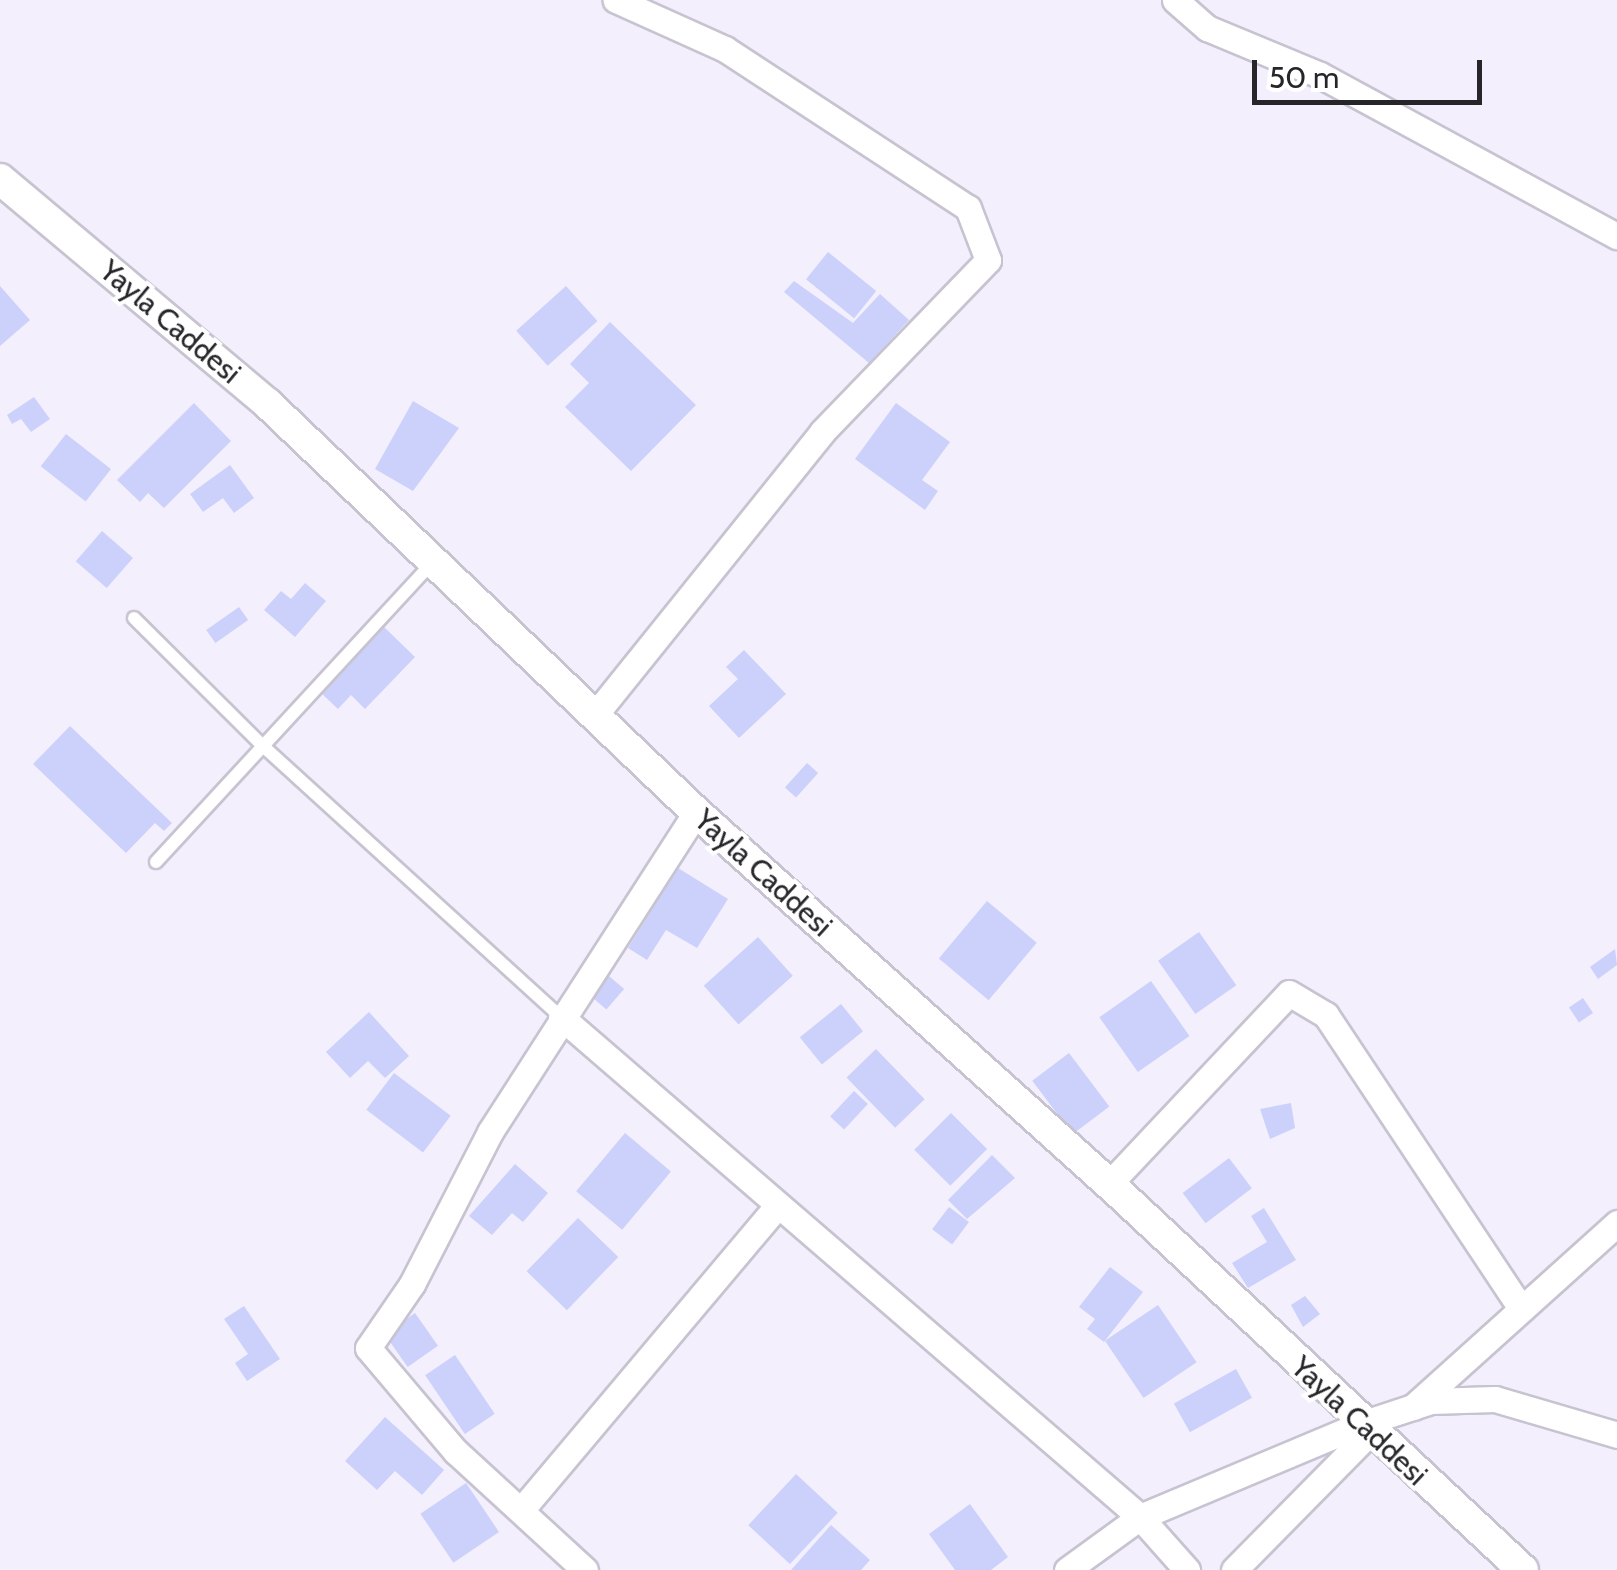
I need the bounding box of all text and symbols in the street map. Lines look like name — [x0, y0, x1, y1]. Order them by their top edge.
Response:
scale bar — [1257, 40, 1487, 102]
text: 50 m — [1269, 59, 1339, 96]
street label: Yayla Caddesi — [92, 253, 248, 391]
street label: Yayla Caddesi — [687, 802, 839, 944]
street label: Yayla Caddesi — [1284, 1349, 1434, 1493]

